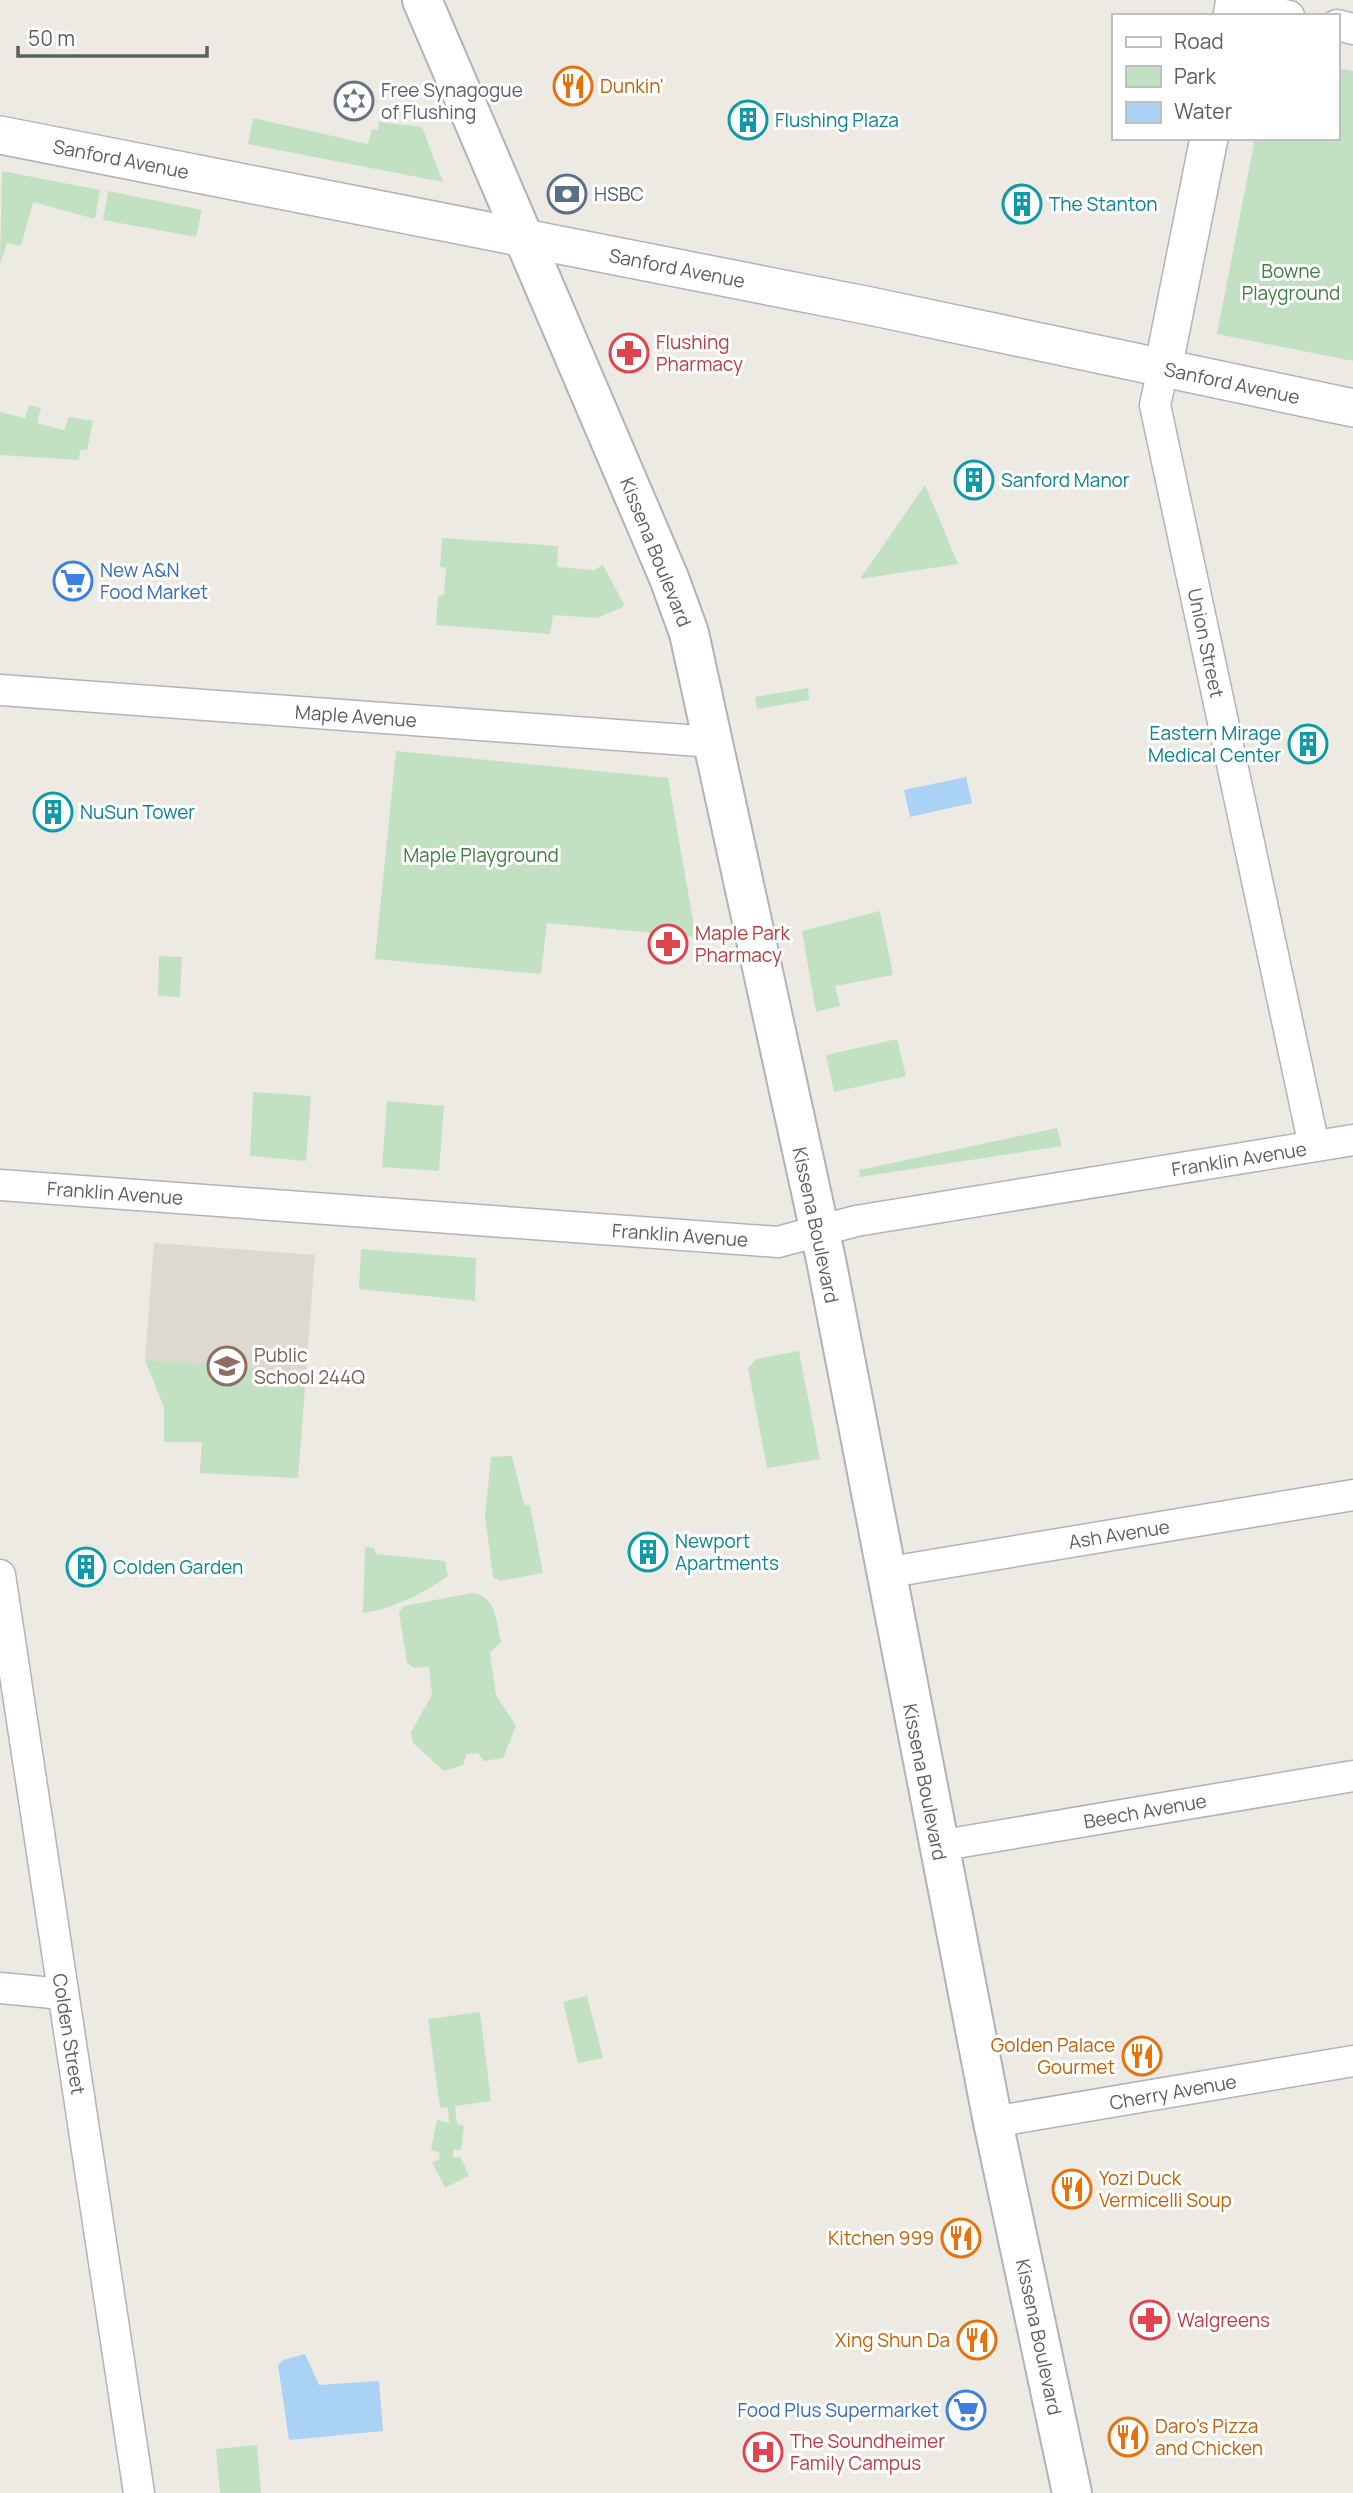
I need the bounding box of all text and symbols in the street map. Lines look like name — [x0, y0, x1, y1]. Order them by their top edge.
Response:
scale bar — [18, 14, 206, 58]
legend — [1112, 14, 1339, 140]
text: 50 m — [28, 24, 75, 52]
text: Road — [1174, 27, 1224, 55]
text: Park — [1174, 62, 1216, 90]
restaurant icon: Dunkin' — [552, 65, 594, 107]
place label: Dunkin' — [600, 73, 664, 99]
place label: Free Synagogue of Flushing — [381, 77, 523, 125]
synagogue icon: Free Synagogue of Flushing — [333, 80, 375, 122]
text: Water — [1174, 97, 1233, 125]
building icon: Flushing Plaza — [727, 99, 769, 141]
place label: Flushing Plaza — [775, 107, 899, 133]
street label: Sanford Avenue — [51, 133, 191, 185]
bank icon: HSBC — [546, 173, 588, 215]
place label: HSBC — [594, 181, 644, 207]
building icon: The Stanton — [1001, 183, 1043, 225]
place label: The Stanton — [1049, 191, 1157, 217]
street label: Sanford Avenue — [607, 242, 747, 294]
park label: Bowne Playground — [1242, 258, 1340, 306]
place label: Flushing Pharmacy — [656, 329, 743, 377]
pharmacy icon: Flushing Pharmacy — [608, 332, 650, 374]
street label: Sanford Avenue — [1162, 356, 1302, 410]
building icon: Sanford Manor — [953, 459, 995, 501]
place label: Sanford Manor — [1001, 467, 1130, 493]
street label: Kissena Boulevard — [614, 473, 698, 631]
place label: New A&N Food Market — [100, 557, 208, 605]
supermarket icon: New A&N Food Market — [52, 560, 94, 602]
street label: Union Street — [1182, 586, 1230, 700]
street label: Maple Avenue — [294, 699, 418, 733]
place label: Eastern Mirage Medical Center — [1148, 720, 1281, 768]
building icon: Eastern Mirage Medical Center — [1287, 723, 1329, 765]
building icon: NuSun Tower — [32, 791, 74, 833]
place label: NuSun Tower — [80, 799, 195, 825]
park label: Maple Playground — [403, 842, 559, 868]
place label: Maple Park Pharmacy — [695, 920, 791, 968]
pharmacy icon: Maple Park Pharmacy — [647, 923, 689, 965]
street label: Franklin Avenue — [1170, 1135, 1308, 1183]
street label: Kissena Boulevard — [787, 1145, 845, 1305]
street label: Franklin Avenue — [46, 1175, 184, 1211]
street label: Franklin Avenue — [611, 1217, 749, 1253]
place label: Public School 244Q — [254, 1342, 365, 1390]
school or university icon: Public School 244Q — [206, 1345, 248, 1387]
street label: Ash Avenue — [1067, 1513, 1171, 1555]
place label: Newport Apartments — [675, 1528, 779, 1576]
building icon: Newport Apartments — [627, 1531, 669, 1573]
building icon: Colden Garden — [65, 1546, 107, 1588]
place label: Colden Garden — [113, 1554, 243, 1580]
street label: Kissena Boulevard — [897, 1701, 953, 1863]
street label: Beech Avenue — [1081, 1787, 1209, 1835]
street label: Colden Street — [47, 1972, 91, 2096]
place label: Golden Palace Gourmet — [991, 2032, 1115, 2080]
restaurant icon: Golden Palace Gourmet — [1121, 2035, 1163, 2077]
street label: Cherry Avenue — [1107, 2068, 1239, 2116]
place label: Yozi Duck Vermicelli Soup — [1099, 2165, 1232, 2213]
restaurant icon: Yozi Duck Vermicelli Soup — [1051, 2168, 1093, 2210]
restaurant icon: Kitchen 999 — [940, 2217, 982, 2259]
place label: Kitchen 999 — [828, 2225, 934, 2251]
street label: Kissena Boulevard — [1010, 2257, 1068, 2417]
pharmacy icon: Walgreens — [1129, 2299, 1171, 2341]
place label: Walgreens — [1177, 2307, 1270, 2333]
restaurant icon: Xing Shun Da — [956, 2319, 998, 2361]
place label: Xing Shun Da — [835, 2327, 950, 2353]
supermarket icon: Food Plus Supermarket — [945, 2389, 987, 2431]
place label: Food Plus Supermarket — [738, 2397, 939, 2423]
place label: Daro's Pizza and Chicken — [1155, 2413, 1263, 2461]
restaurant icon: Daro's Pizza and Chicken — [1107, 2416, 1149, 2458]
place label: The Soundheimer Family Campus — [790, 2428, 945, 2476]
hospital icon: The Soundheimer Family Campus — [742, 2431, 784, 2473]

